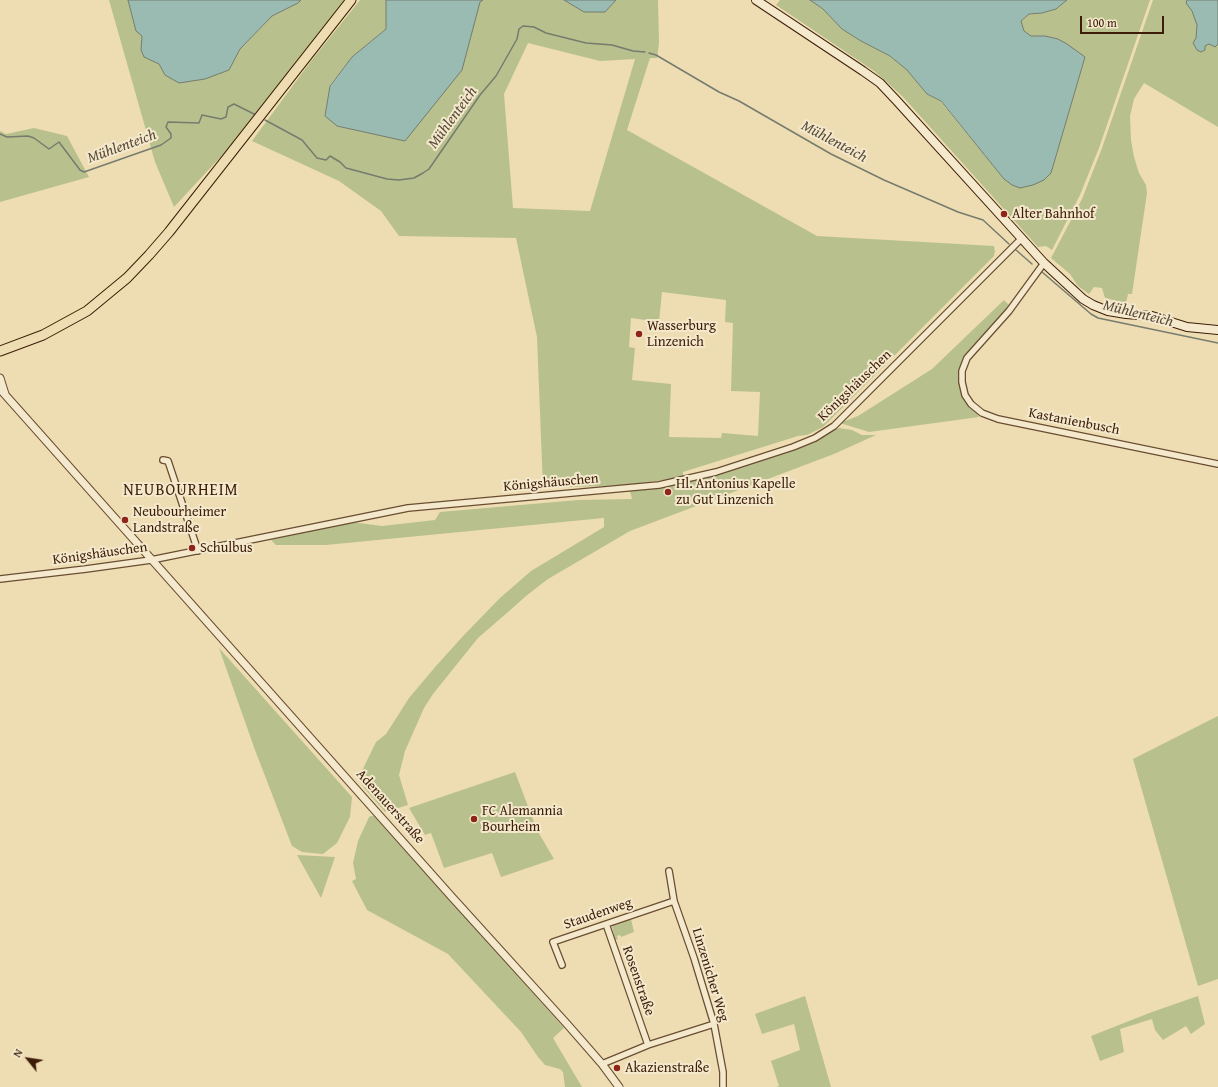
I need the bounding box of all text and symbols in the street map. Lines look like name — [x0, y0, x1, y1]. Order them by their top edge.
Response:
scale bar — [1082, 8, 1166, 34]
text: 100 m — [1087, 14, 1117, 31]
water label: Mühlenteich — [425, 84, 481, 152]
water label: Mühlenteich — [798, 117, 870, 167]
water label: Mühlenteich — [85, 126, 159, 168]
place label: Alter Bahnhof — [1012, 206, 1095, 222]
marker: Alter Bahnhof — [999, 209, 1009, 219]
water label: Mühlenteich — [1101, 297, 1175, 331]
place label: Wasserburg Linzenich — [647, 318, 716, 350]
marker: Wasserburg Linzenich — [634, 329, 644, 339]
street label: Königshäuschen — [815, 347, 895, 425]
street label: Kastanienbusch — [1027, 405, 1121, 439]
street label: Königshäuschen — [503, 470, 599, 496]
place label: Hl. Antonius Kapelle zu Gut Linzenich — [676, 476, 796, 508]
district label: NEUBOURHEIM — [123, 481, 239, 501]
marker: Hl. Antonius Kapelle zu Gut Linzenich — [663, 487, 673, 497]
place label: Neubourheimer Landstraße — [133, 504, 226, 536]
marker: Neubourheimer Landstraße — [120, 515, 130, 525]
street label: Königshäuschen — [51, 539, 149, 569]
place label: Schulbus — [200, 540, 253, 556]
marker: Schulbus — [187, 543, 197, 553]
street label: Adenauerstraße — [352, 766, 428, 848]
place label: FC Alemannia Bourheim — [482, 803, 563, 836]
marker: FC Alemannia Bourheim — [469, 814, 479, 824]
street label: Staudenweg — [562, 894, 634, 934]
street label: Linzenicher Weg — [688, 926, 732, 1024]
street label: Rosenstraße — [618, 944, 658, 1018]
north arrow — [8, 1039, 48, 1079]
text: N — [9, 1046, 26, 1060]
place label: Akazienstraße — [625, 1060, 709, 1076]
marker: Akazienstraße — [612, 1063, 622, 1073]

